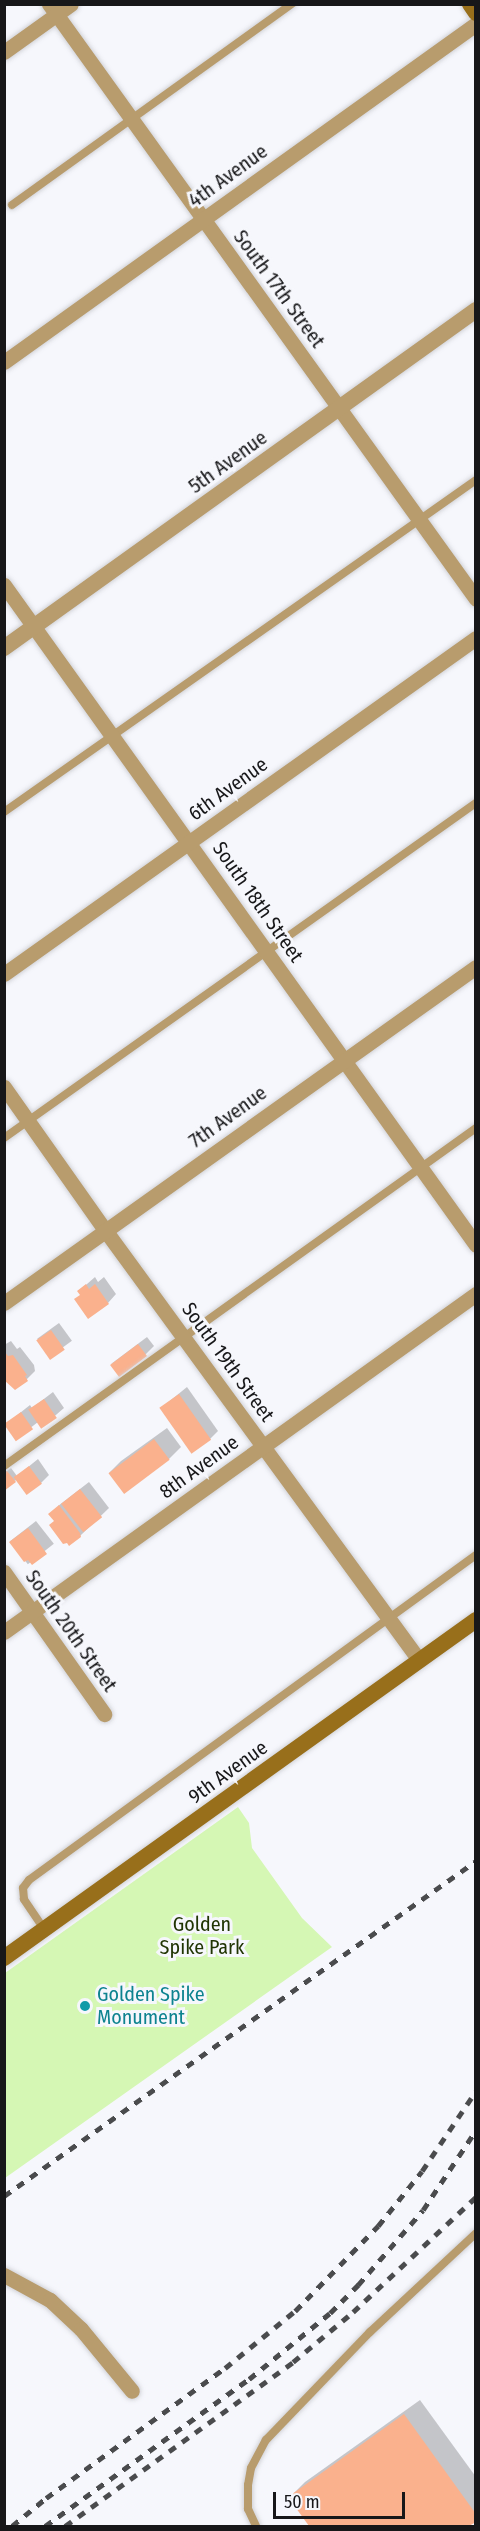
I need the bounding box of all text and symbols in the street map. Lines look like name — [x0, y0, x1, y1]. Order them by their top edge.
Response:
street label: 4th Avenue — [184, 139, 272, 213]
street label: South 17th Street — [228, 226, 330, 352]
street label: 5th Avenue — [184, 426, 272, 498]
street label: 6th Avenue — [184, 752, 272, 826]
street label: South 18th Street — [208, 837, 308, 967]
street label: 7th Avenue — [185, 1081, 271, 1153]
street label: South 19th Street — [177, 1298, 279, 1426]
street label: 8th Avenue — [155, 1430, 243, 1504]
street label: South 20th Street — [20, 1566, 122, 1696]
street label: 9th Avenue — [184, 1735, 272, 1809]
park label: Golden Spike Park — [160, 1912, 244, 1959]
place label: Golden Spike Monument — [97, 1982, 205, 2029]
marker: Golden Spike Monument — [78, 1999, 92, 2013]
scale bar — [276, 2480, 408, 2518]
text: 50 m — [284, 2491, 320, 2513]

